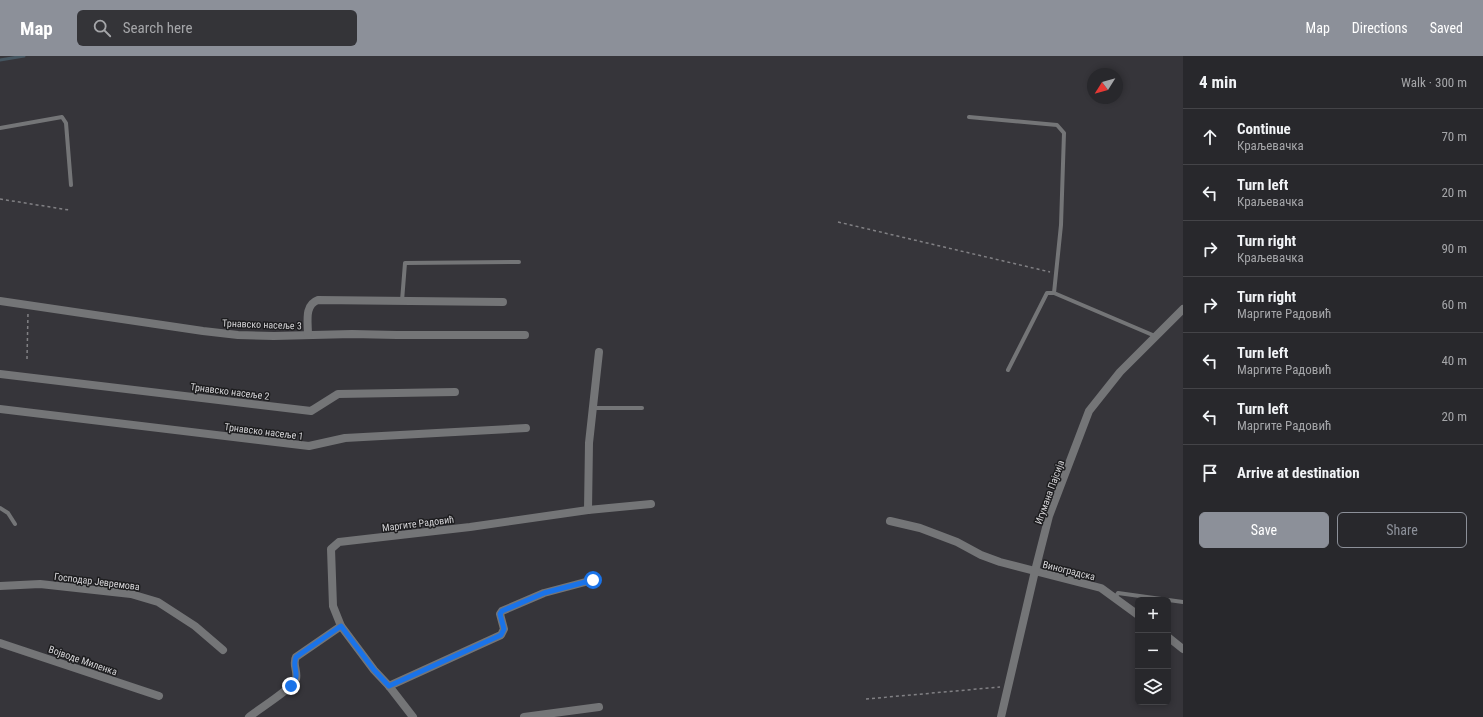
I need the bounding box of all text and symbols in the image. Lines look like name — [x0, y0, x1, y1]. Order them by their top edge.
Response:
search box — [77, 10, 357, 46]
text: Map — [20, 17, 53, 40]
icon: search — [91, 17, 113, 39]
text: Search here — [123, 19, 193, 37]
text: Map — [1306, 20, 1330, 36]
text: Directions — [1352, 20, 1408, 36]
text: Saved — [1430, 20, 1463, 36]
north arrow — [1087, 68, 1123, 104]
text: 4 min — [1199, 72, 1237, 92]
text: Walk · 300 m — [1401, 75, 1467, 90]
text: Continue — [1237, 120, 1291, 138]
icon: ahead — [1199, 126, 1221, 148]
text: 70 m — [1441, 129, 1467, 144]
text: Краљевачка — [1237, 138, 1304, 153]
text: Turn left — [1237, 176, 1288, 194]
icon: left — [1199, 182, 1221, 204]
text: 20 m — [1441, 185, 1467, 200]
text: Краљевачка — [1237, 194, 1304, 209]
text: Turn right — [1237, 232, 1296, 250]
icon: right — [1199, 238, 1221, 260]
text: 90 m — [1441, 241, 1467, 256]
text: Краљевачка — [1237, 250, 1304, 265]
text: Turn right — [1237, 288, 1296, 306]
icon: right — [1199, 294, 1221, 316]
text: 60 m — [1441, 297, 1467, 312]
text: Маргите Радовић — [1237, 306, 1332, 321]
street label: Трнавско насеље 3 — [222, 318, 302, 331]
text: Turn left — [1237, 344, 1288, 362]
icon: left — [1199, 350, 1221, 372]
text: 40 m — [1441, 353, 1467, 368]
text: Маргите Радовић — [1237, 362, 1332, 377]
street label: Трнавско насеље 2 — [190, 381, 270, 402]
text: Turn left — [1237, 400, 1288, 418]
icon: left — [1199, 406, 1221, 428]
text: 20 m — [1441, 409, 1467, 424]
text: Маргите Радовић — [1237, 418, 1332, 433]
street label: Трнавско насеље 1 — [224, 421, 304, 442]
street label: Игумана Пајсија — [1033, 458, 1066, 526]
icon: arrive — [1199, 462, 1221, 484]
text: Arrive at destination — [1237, 464, 1360, 482]
button: Save — [1199, 512, 1329, 548]
button: Share — [1337, 512, 1467, 548]
street label: Маргите Радовић — [381, 514, 455, 533]
street label: Виноградска — [1042, 559, 1096, 582]
street label: Господар Јевремова — [53, 571, 141, 592]
route start — [584, 571, 602, 589]
map controls — [1135, 597, 1171, 705]
button: + — [1135, 597, 1171, 633]
button: − — [1135, 633, 1171, 669]
street label: Војводе Миленка — [47, 644, 119, 677]
button: layers — [1135, 669, 1171, 705]
route end — [282, 677, 300, 695]

